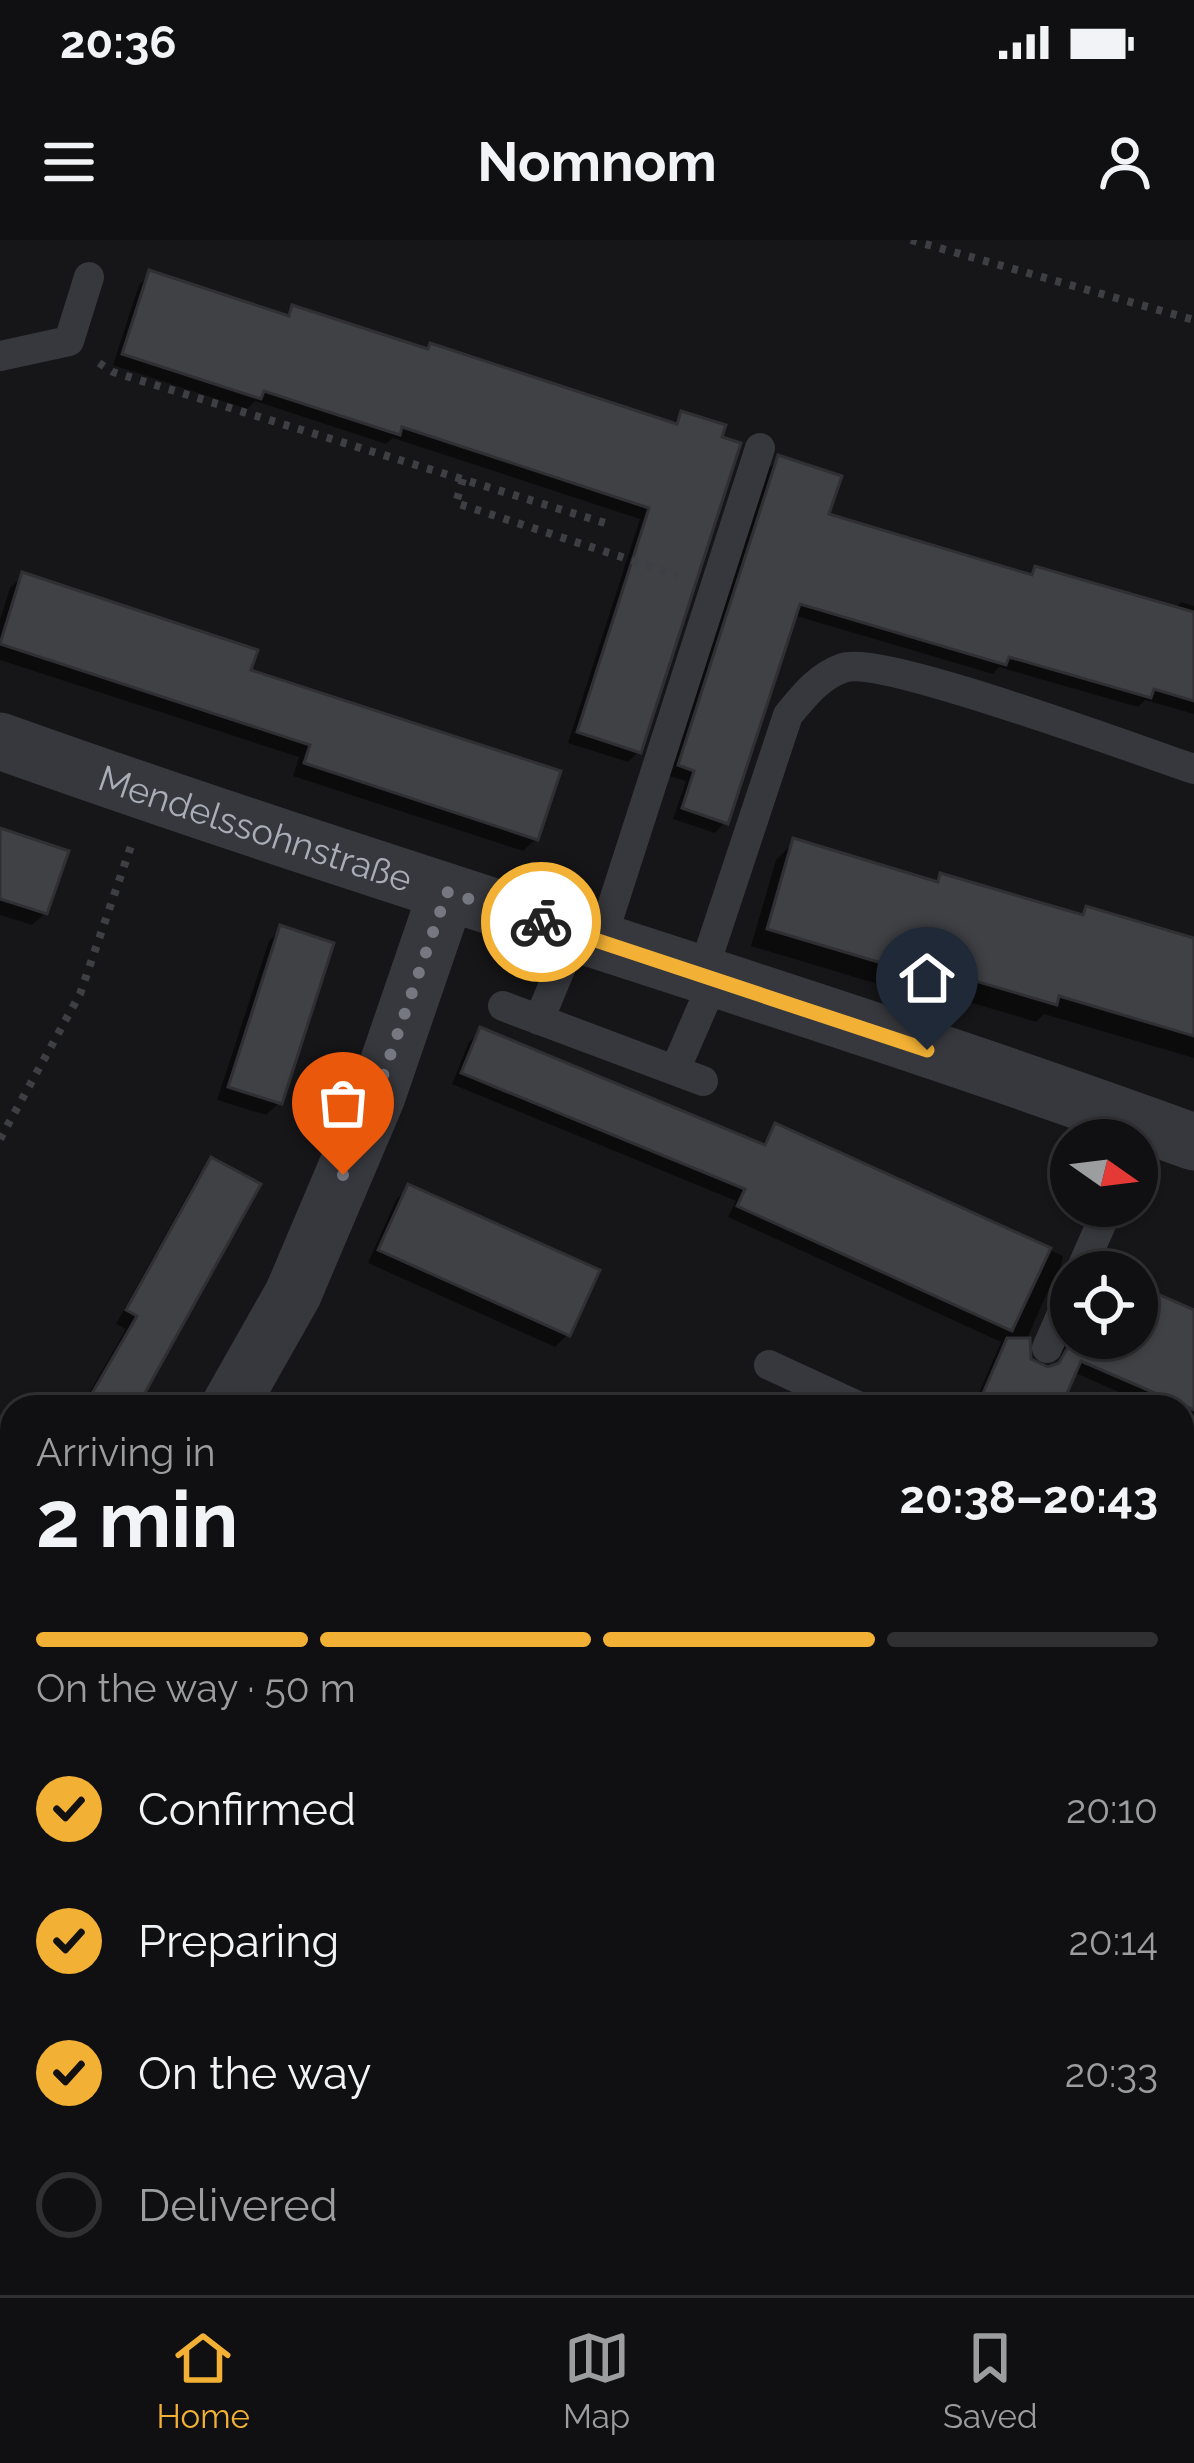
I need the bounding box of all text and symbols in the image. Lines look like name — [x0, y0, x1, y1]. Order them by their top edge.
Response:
text: 20:36 — [60, 16, 177, 69]
icon: menu — [36, 129, 102, 195]
icon: person — [1092, 129, 1158, 195]
text: Nomnom — [477, 130, 717, 194]
street label: Mendelssohnstraße — [93, 756, 417, 900]
courier — [481, 862, 601, 982]
icon: bike — [508, 889, 574, 955]
pin — [876, 927, 978, 1050]
icon: home — [894, 945, 960, 1011]
pin — [292, 1052, 394, 1175]
icon: bag — [310, 1070, 376, 1136]
north arrow — [1050, 1119, 1158, 1227]
map controls — [1050, 1119, 1158, 1359]
button: locate — [1050, 1251, 1158, 1359]
text: Arriving in — [36, 1429, 216, 1475]
text: 20:38–20:43 — [900, 1471, 1158, 1524]
text: 2 min — [36, 1474, 238, 1565]
text: On the way · 50 m — [36, 1665, 356, 1711]
icon: check — [36, 1776, 102, 1842]
text: Confirmed — [138, 1783, 356, 1836]
text: 20:10 — [1066, 1786, 1158, 1832]
icon: check — [36, 1908, 102, 1974]
text: Preparing — [138, 1915, 339, 1968]
text: 20:14 — [1068, 1918, 1158, 1964]
icon: check — [36, 2040, 102, 2106]
text: On the way — [138, 2047, 372, 2100]
text: 20:33 — [1065, 2050, 1158, 2096]
text: Delivered — [138, 2179, 338, 2232]
tab: Home — [157, 2325, 250, 2436]
tab: Map — [563, 2325, 630, 2436]
tab: Saved — [943, 2325, 1037, 2436]

